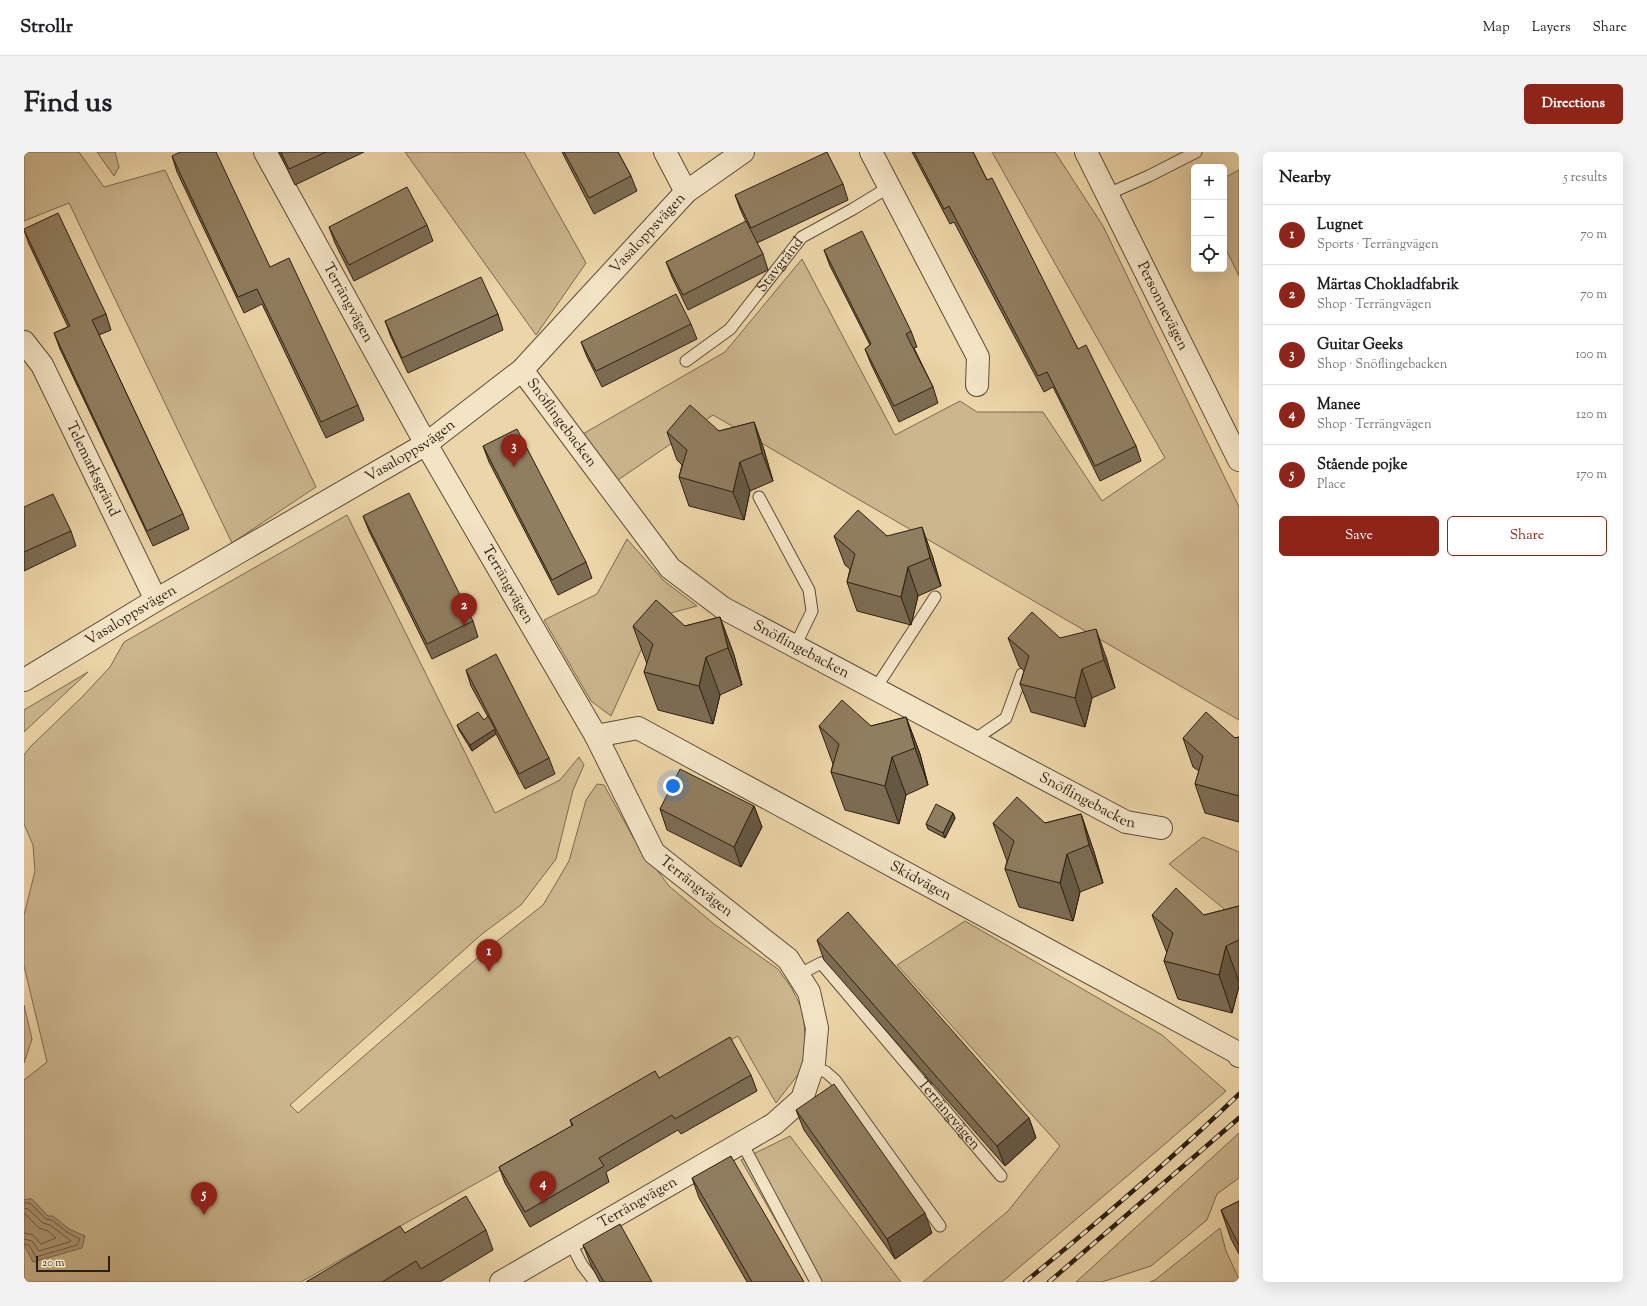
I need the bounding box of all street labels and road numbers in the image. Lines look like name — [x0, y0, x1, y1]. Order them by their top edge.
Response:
street label: Vasaloppsvägen — [605, 188, 691, 279]
street label: Stavgränd — [752, 232, 809, 297]
street label: Personnevägen — [1132, 258, 1193, 354]
street label: Terrängvägen — [318, 259, 379, 346]
street label: Snöflingebacken — [521, 374, 602, 472]
street label: Vasaloppsvägen — [361, 415, 460, 488]
street label: Telemarksgränd — [61, 418, 125, 521]
street label: Terrängvägen — [477, 541, 539, 628]
street label: Vasaloppsvägen — [81, 580, 181, 651]
street label: Snöflingebacken — [749, 615, 853, 684]
street label: Snöflingebacken — [1035, 767, 1137, 834]
street label: Terrängvägen — [655, 851, 738, 922]
street label: Skidvägen — [886, 856, 955, 906]
street label: Terrängvägen — [912, 1074, 985, 1155]
street label: Terrängvägen — [595, 1172, 681, 1234]

